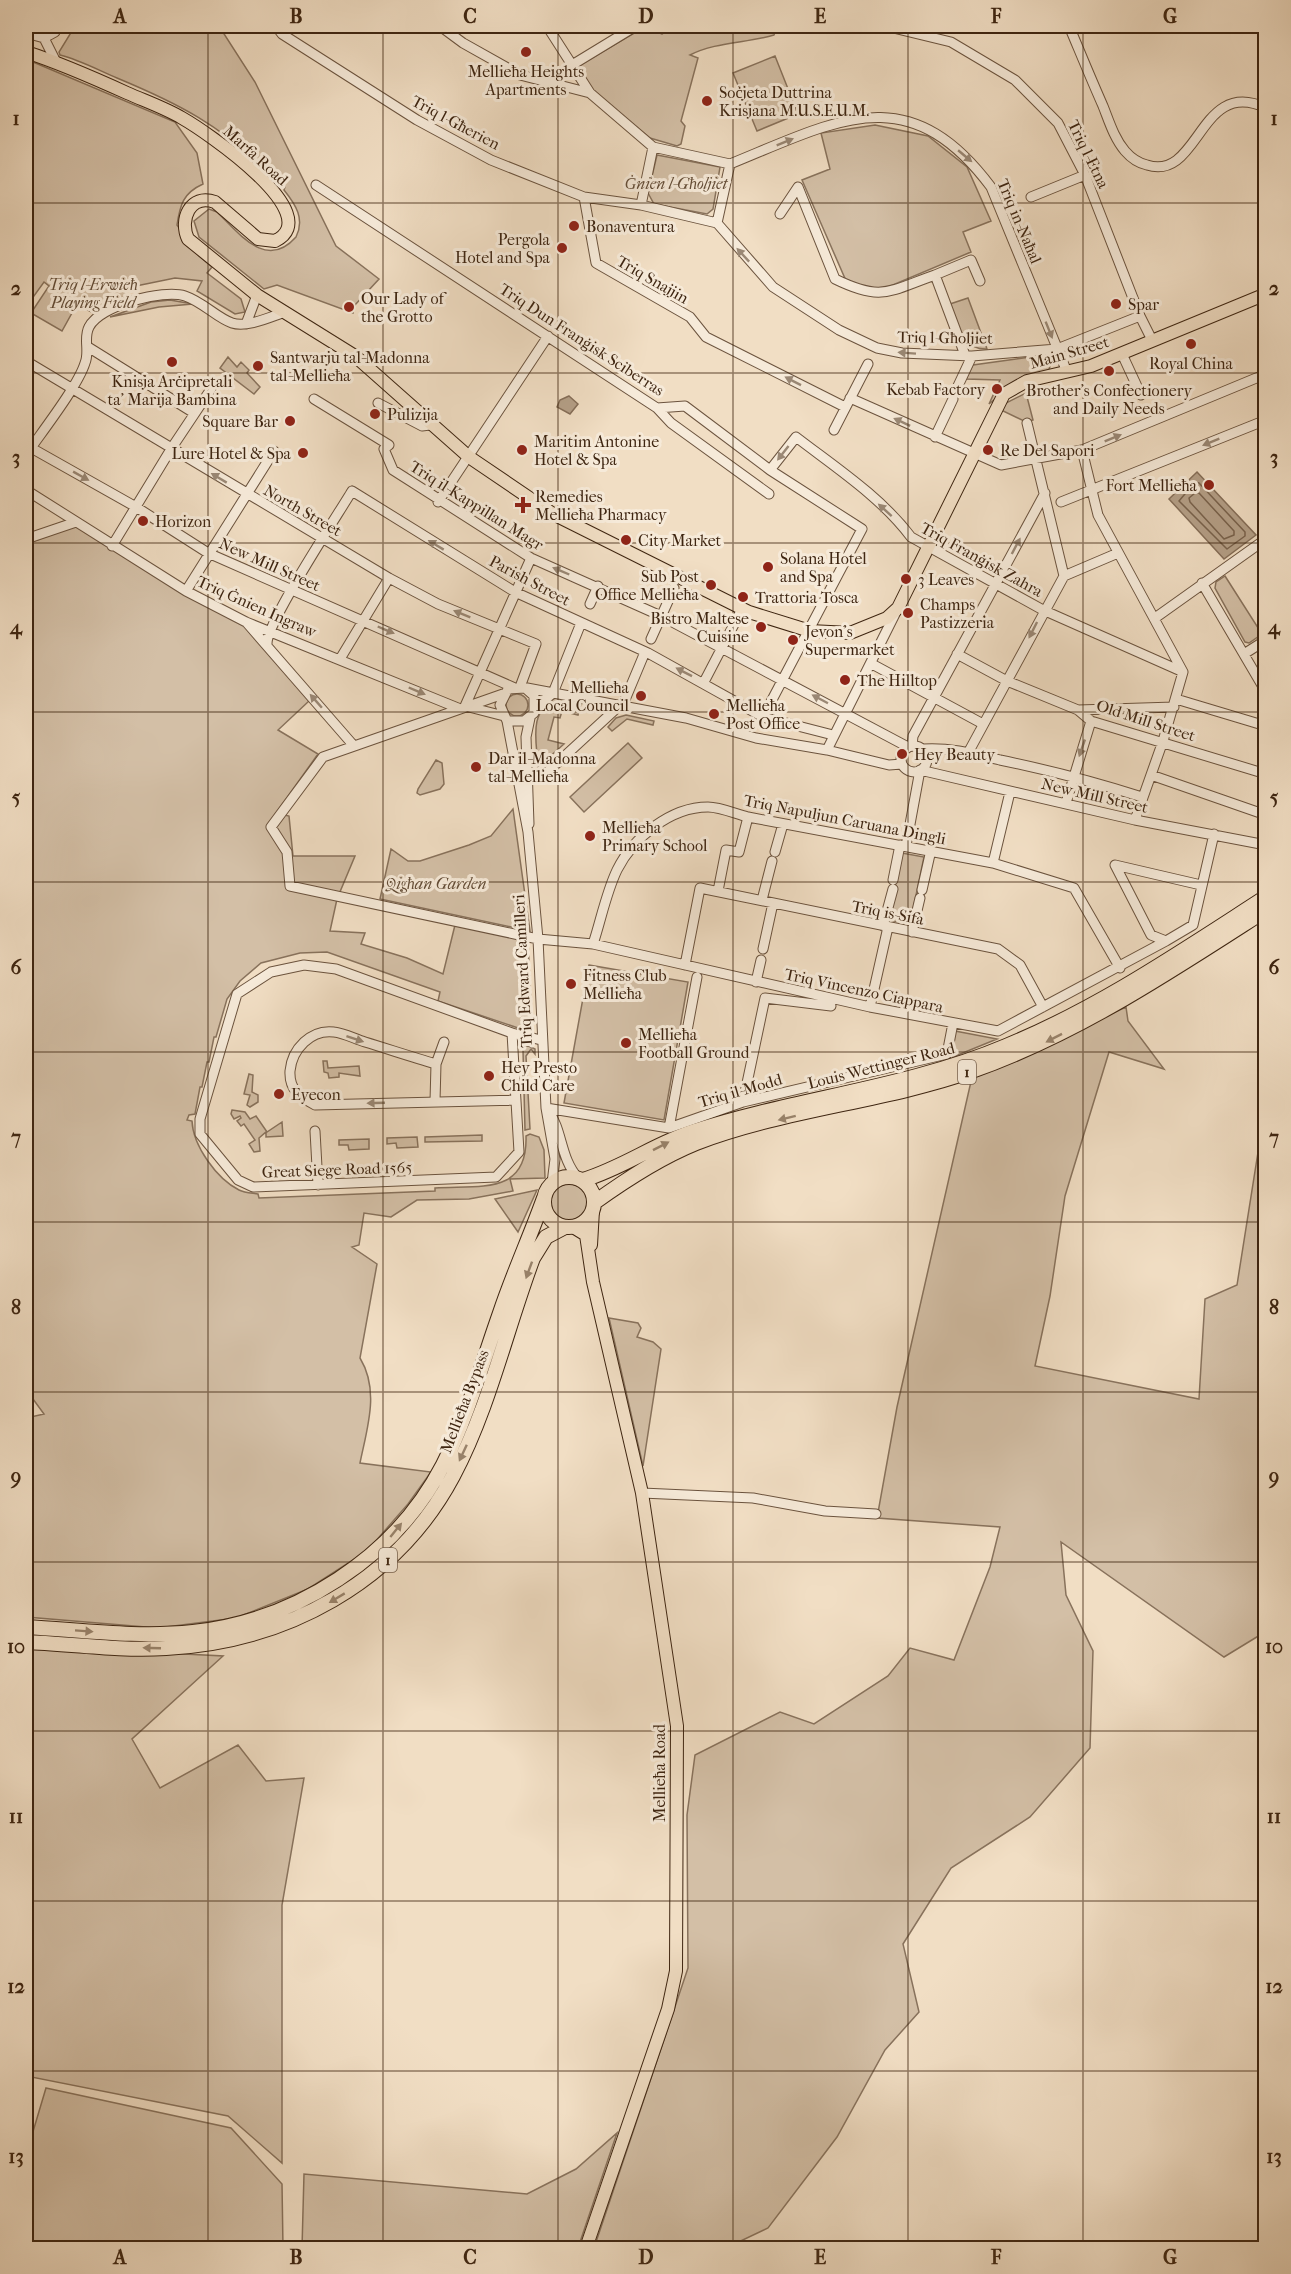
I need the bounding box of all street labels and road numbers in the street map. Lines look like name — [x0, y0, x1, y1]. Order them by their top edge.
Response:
street label: Triq l-Għerien — [408, 91, 504, 154]
street label: Triq l-Etna — [1064, 117, 1113, 192]
street label: Marfa Road — [219, 121, 292, 190]
street label: Triq in-Naħal — [993, 176, 1046, 267]
street label: Triq Snajjin — [613, 251, 693, 308]
street label: Triq Dun Franġisk Sciberras — [496, 279, 668, 400]
street label: Triq l-Għoljiet — [897, 327, 993, 348]
street label: Main Street — [1027, 332, 1111, 373]
street label: Triq il-Kappillan Magr — [406, 457, 547, 554]
street label: North Street — [260, 480, 345, 541]
street label: Triq Franġisk Zahra — [917, 518, 1047, 601]
street label: New Mill Street — [216, 534, 324, 595]
street label: Parish Street — [486, 551, 574, 610]
street label: Triq Ġnien Ingraw — [194, 572, 321, 642]
street label: Old Mill Street — [1094, 696, 1198, 746]
street label: New Mill Street — [1040, 774, 1150, 817]
street label: Triq Napuljun Caruana Dingli — [742, 791, 948, 848]
street label: Triq Edward Camilleri — [509, 894, 536, 1048]
street label: Triq is-Sifa — [850, 896, 926, 929]
street label: Triq Vincenzo Ciappara — [783, 964, 946, 1017]
street label: Louis Wettinger Road — [806, 1038, 957, 1093]
road number: 1 — [958, 1060, 976, 1084]
street label: Triq il-Modd — [696, 1069, 784, 1111]
street label: Great Siege Road 1565 — [262, 1157, 413, 1182]
street label: Mellieħa Bypass — [436, 1347, 493, 1456]
road number: 1 — [379, 1548, 397, 1572]
street label: Mellieħa Road — [650, 1724, 669, 1822]

